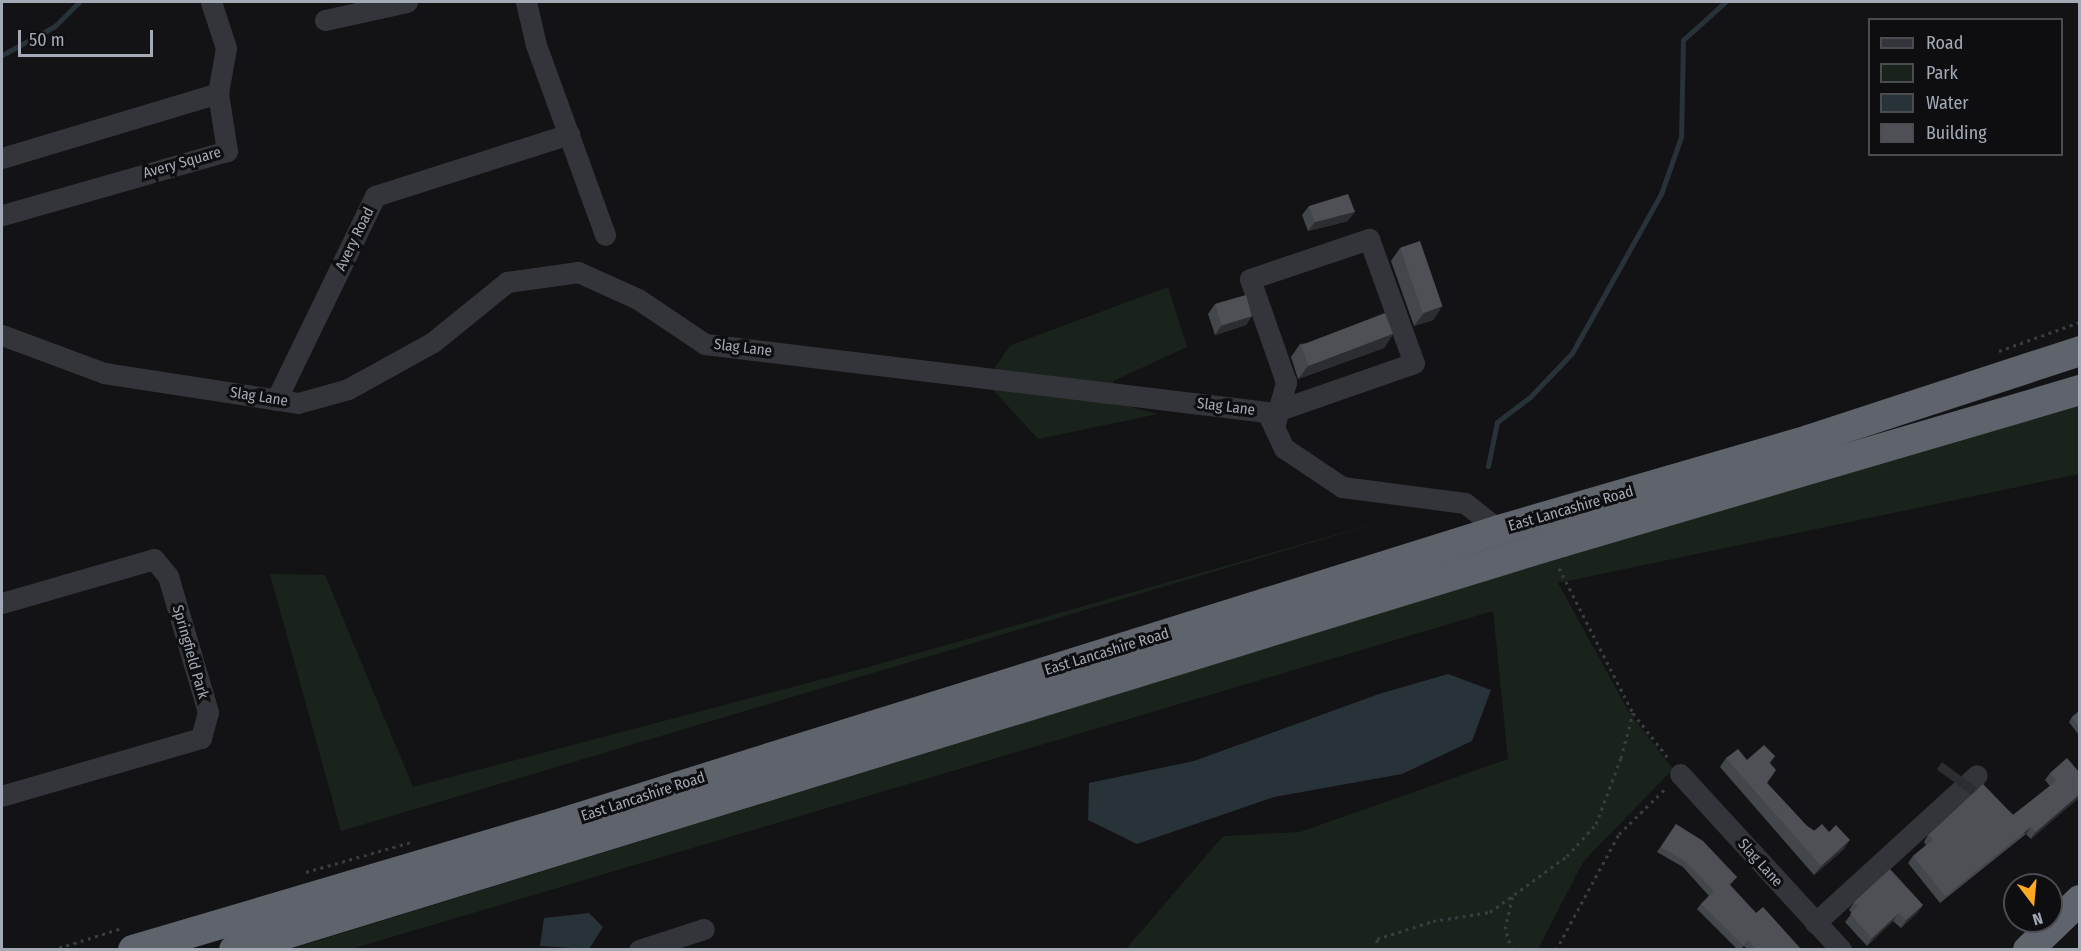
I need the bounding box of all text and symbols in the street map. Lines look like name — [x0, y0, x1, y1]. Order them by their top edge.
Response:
scale bar — [21, 18, 156, 56]
legend — [1868, 18, 2063, 156]
text: 50 m — [29, 29, 65, 51]
text: Road — [1926, 32, 1963, 54]
text: Park — [1926, 62, 1958, 84]
text: Water — [1926, 92, 1969, 114]
text: Building — [1926, 122, 1987, 144]
street label: Avery Square — [141, 143, 223, 183]
street label: Avery Road — [332, 204, 378, 274]
street label: Slag Lane — [713, 336, 773, 360]
street label: Slag Lane — [229, 384, 289, 410]
street label: Slag Lane — [1196, 395, 1256, 419]
street label: East Lancashire Road — [1506, 483, 1636, 535]
street label: Springfield Park — [168, 603, 212, 701]
street label: East Lancashire Road — [1043, 625, 1171, 679]
street label: East Lancashire Road — [579, 768, 707, 826]
street label: Slag Lane — [1734, 835, 1786, 891]
north arrow — [2003, 873, 2063, 933]
text: N — [2030, 908, 2045, 929]

